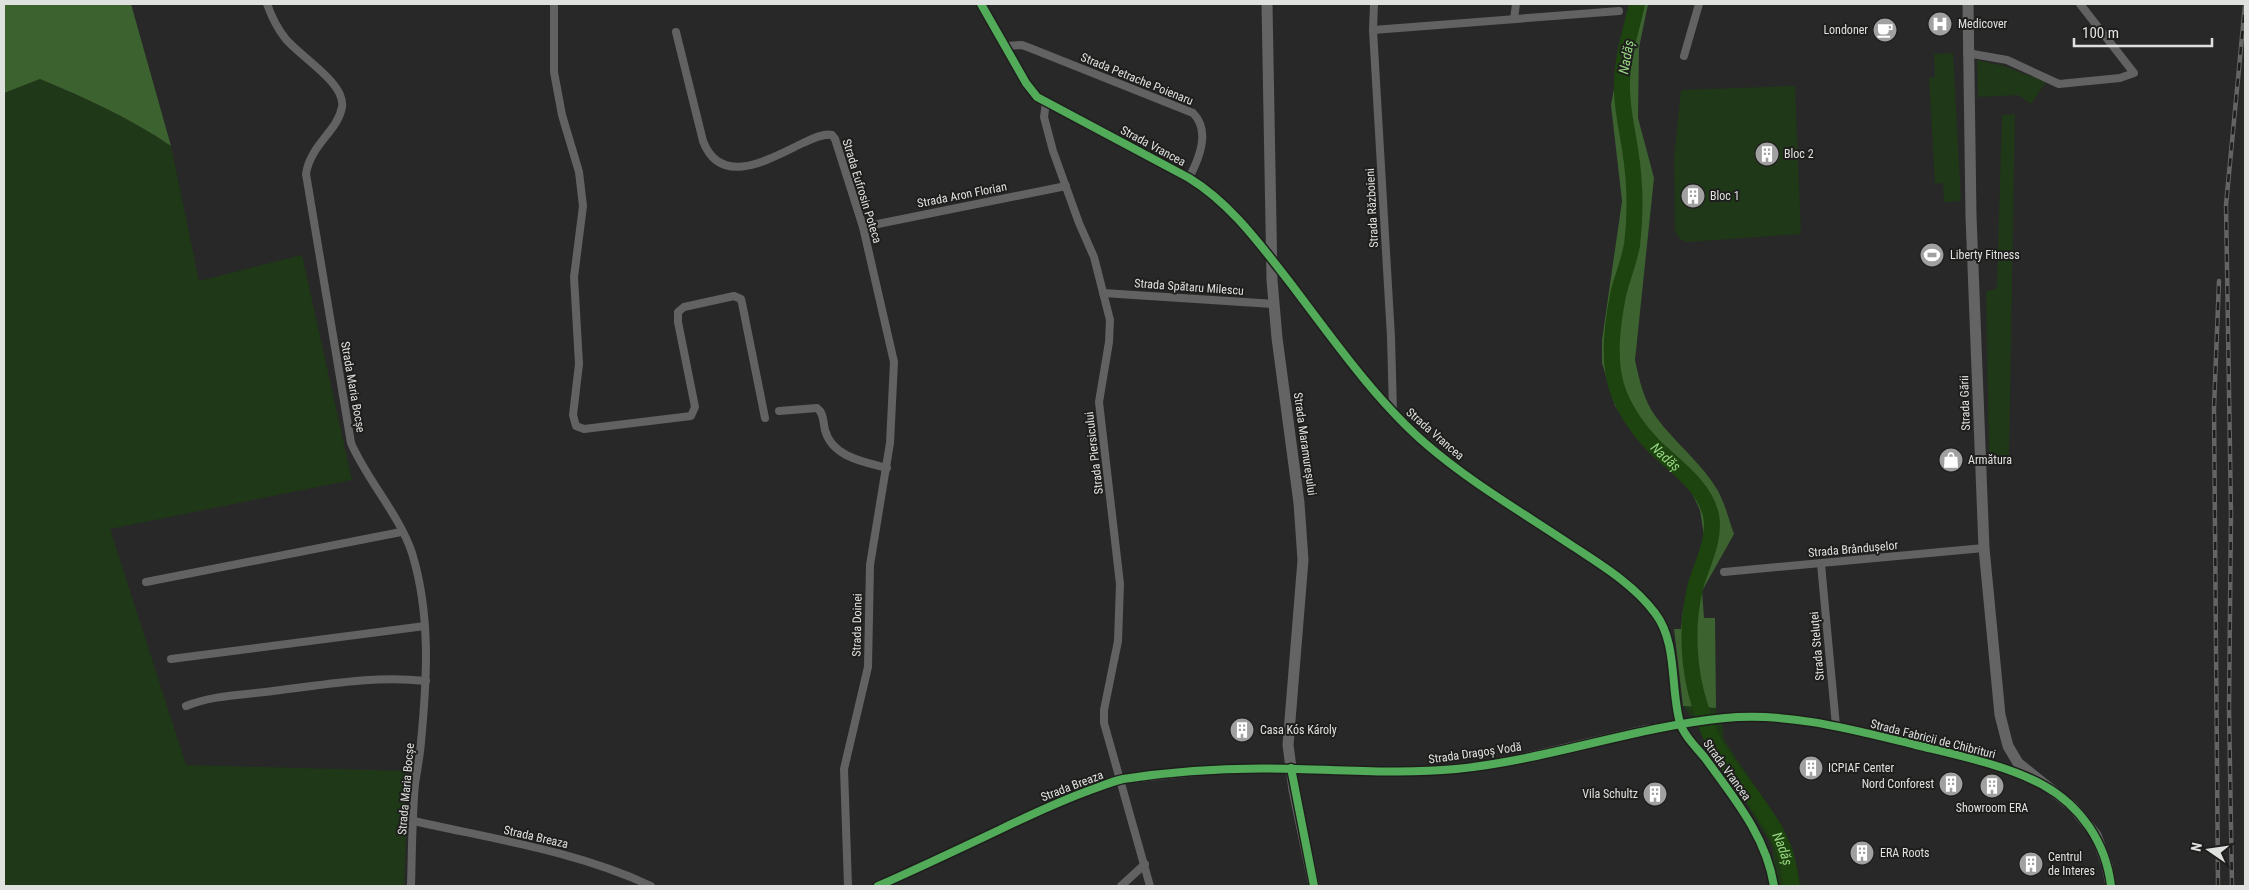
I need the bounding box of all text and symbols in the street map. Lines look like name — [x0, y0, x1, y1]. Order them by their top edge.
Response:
hospital icon: Medicover — [1927, 11, 1953, 37]
scale bar — [2074, 15, 2212, 47]
cafe icon: Londoner — [1872, 17, 1898, 43]
place label: Medicover — [1958, 17, 2008, 31]
place label: Londoner — [1823, 23, 1868, 37]
text: 100 m — [2082, 24, 2119, 42]
water label: Nadăș — [1615, 39, 1638, 75]
street label: Strada Petrache Poienaru — [1079, 50, 1195, 108]
street label: Strada Vrancea — [1118, 123, 1188, 169]
street label: Strada Eufrosin Poteca — [839, 137, 885, 245]
building icon: Bloc 2 — [1754, 141, 1780, 167]
place label: Bloc 2 — [1784, 147, 1814, 161]
street label: Strada Războieni — [1363, 168, 1381, 248]
street label: Strada Aron Florian — [916, 179, 1008, 211]
building icon: Bloc 1 — [1680, 183, 1706, 209]
place label: Bloc 1 — [1710, 189, 1740, 203]
sports icon: Liberty Fitness — [1919, 242, 1945, 268]
place label: Liberty Fitness — [1950, 248, 2020, 262]
street label: Strada Spătaru Milescu — [1134, 276, 1244, 298]
street label: Strada Maria Bocșe — [337, 340, 368, 434]
street label: Strada Gării — [1957, 375, 1973, 431]
street label: Strada Maramureșului — [1290, 392, 1319, 497]
street label: Strada Vrancea — [1403, 405, 1467, 463]
street label: Strada Piersicului — [1082, 411, 1106, 495]
water label: Nadăș — [1648, 439, 1684, 475]
shop icon: Armătura — [1938, 447, 1964, 473]
place label: Armătura — [1968, 453, 2012, 467]
street label: Strada Brândușelor — [1807, 538, 1899, 561]
street label: Strada Doinei — [849, 593, 865, 657]
street label: Strada Steluței — [1807, 611, 1828, 681]
building icon: Casa Kós Károly — [1229, 717, 1255, 743]
street label: Strada Fabricii de Chibrituri — [1869, 717, 1997, 761]
place label: Casa Kós Károly — [1260, 723, 1337, 737]
street label: Strada Vrancea — [1700, 737, 1754, 803]
street label: Strada Dragoș Vodă — [1428, 740, 1523, 767]
street label: Strada Maria Bocșe — [395, 742, 418, 836]
building icon: ICPIAF Center — [1798, 755, 1824, 781]
place label: ICPIAF Center — [1828, 761, 1894, 775]
street label: Strada Breaza — [1039, 768, 1105, 804]
building icon: Nord Conforest — [1938, 771, 1964, 797]
building icon: Showroom ERA — [1979, 773, 2005, 799]
place label: Nord Conforest — [1862, 777, 1934, 791]
building icon: Vila Schultz — [1642, 781, 1668, 807]
place label: Vila Schultz — [1582, 787, 1638, 801]
place label: Showroom ERA — [1956, 801, 2028, 815]
street label: Strada Breaza — [502, 823, 570, 851]
north arrow — [2184, 825, 2234, 875]
water label: Nadăș — [1769, 829, 1796, 867]
building icon: ERA Roots — [1849, 840, 1875, 866]
text: N — [2188, 841, 2205, 853]
place label: ERA Roots — [1880, 846, 1929, 860]
place label: Centrul de Interes — [2048, 850, 2095, 878]
building icon: Centrul de Interes — [2018, 851, 2044, 877]

